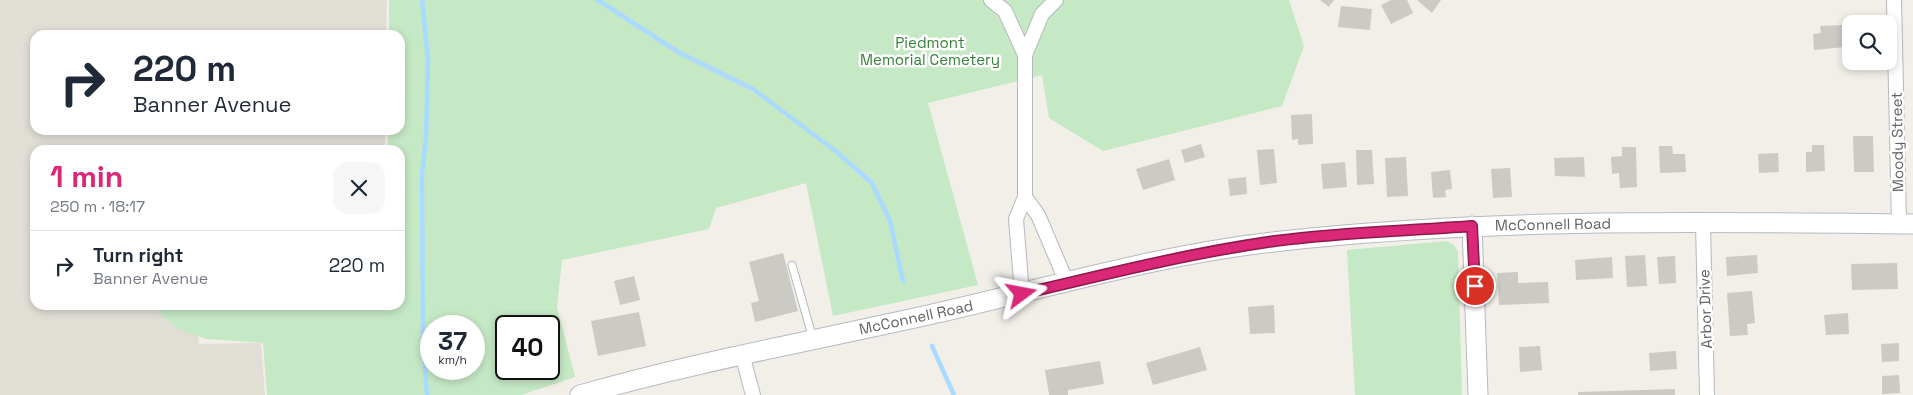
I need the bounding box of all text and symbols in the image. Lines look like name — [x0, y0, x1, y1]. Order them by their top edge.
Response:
map controls — [1842, 15, 1897, 70]
button: search — [1842, 15, 1897, 70]
park label: Piedmont Memorial Cemetery — [860, 33, 1000, 69]
text: 220 m — [133, 47, 236, 91]
icon: right — [50, 50, 115, 115]
text: Banner Avenue — [133, 90, 292, 118]
street label: Moody Street — [1887, 92, 1907, 192]
text: 1 min — [50, 157, 123, 196]
button: close — [333, 162, 385, 214]
text: 250 m · 18:17 — [50, 196, 145, 217]
street label: McConnell Road — [1495, 213, 1611, 235]
text: Turn right — [93, 243, 183, 268]
icon: right — [50, 252, 78, 280]
text: 220 m — [329, 253, 385, 278]
pin — [1454, 265, 1496, 307]
position arrow — [995, 267, 1047, 319]
text: Banner Avenue — [93, 268, 208, 289]
street label: Arbor Drive — [1694, 269, 1716, 349]
icon: arrive — [1461, 272, 1489, 300]
street label: McConnell Road — [857, 296, 975, 338]
speed limit sign: 40 — [495, 315, 560, 380]
text: 37 — [438, 325, 467, 357]
text: km/h — [438, 352, 467, 368]

